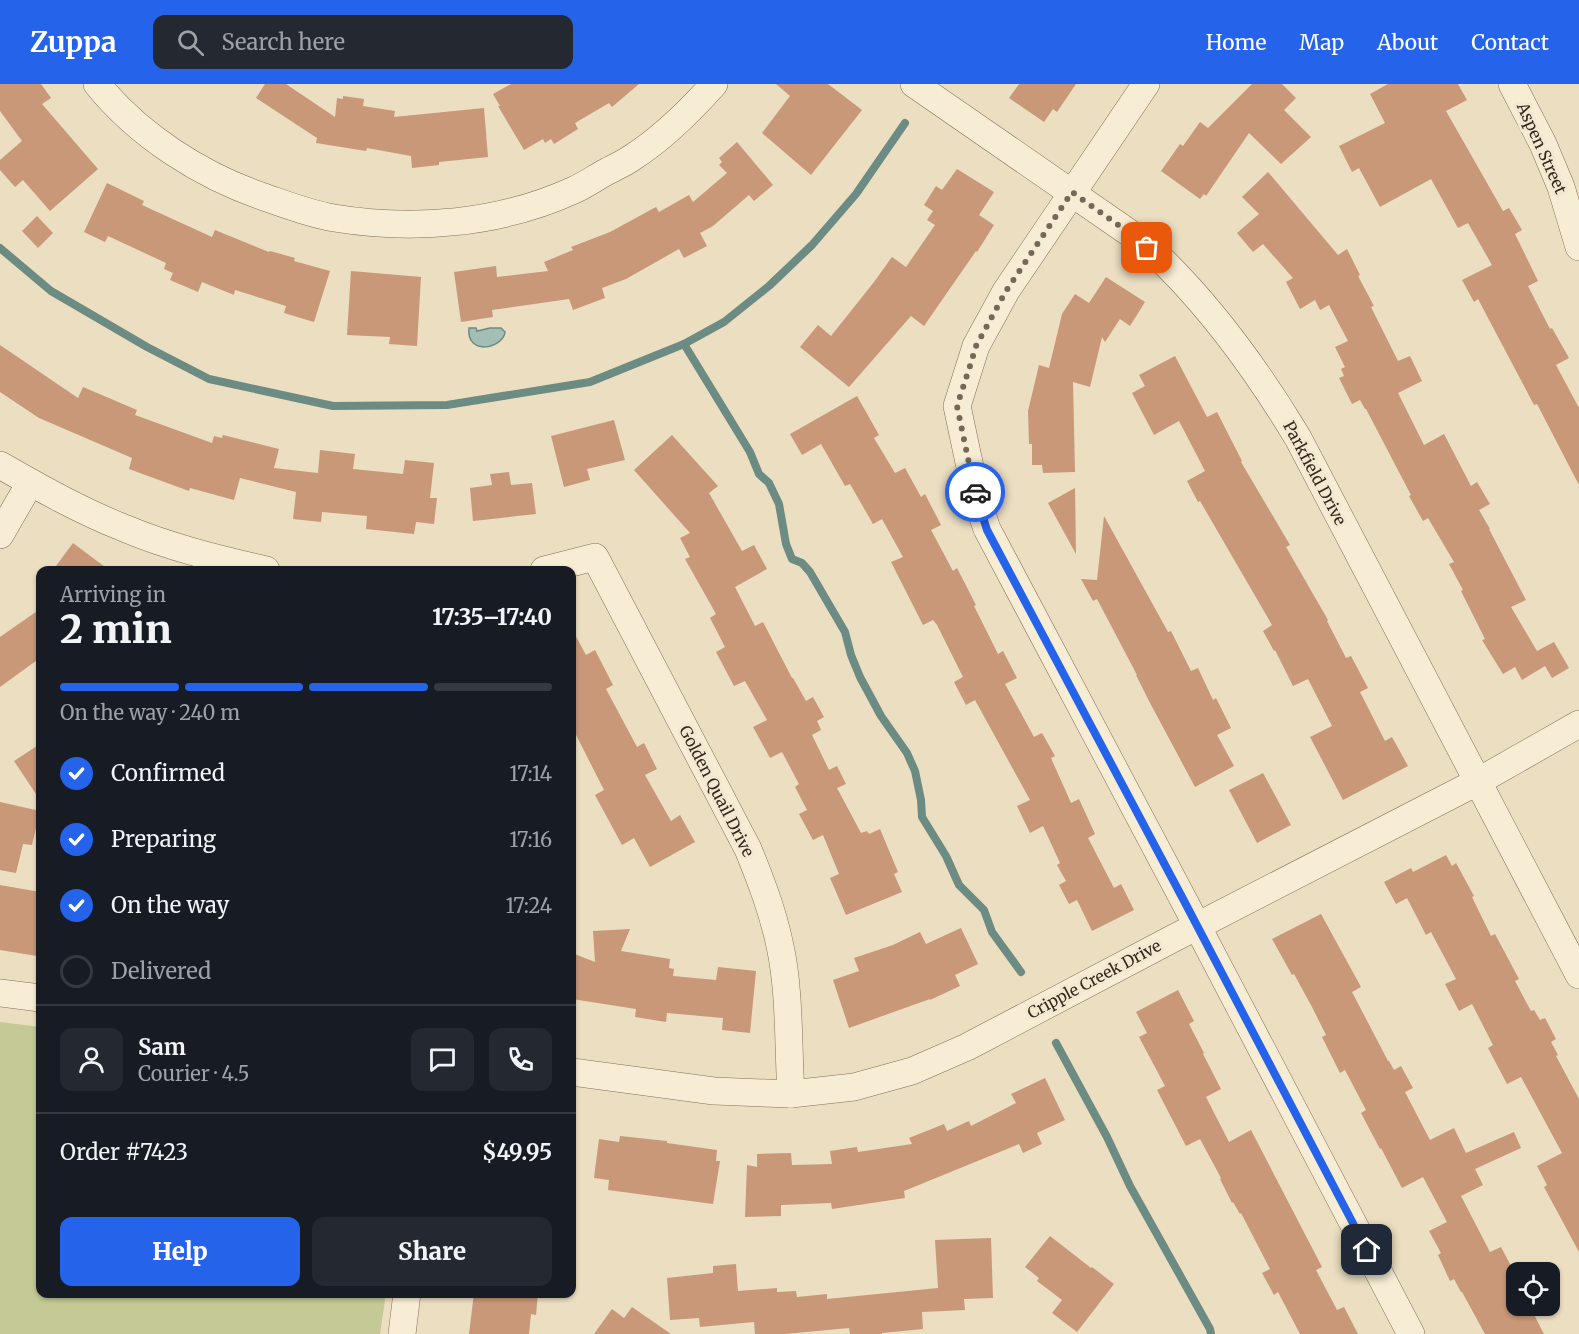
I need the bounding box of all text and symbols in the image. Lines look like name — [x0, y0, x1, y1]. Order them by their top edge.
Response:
search box — [153, 15, 573, 69]
text: Zuppa — [30, 24, 117, 60]
icon: search — [174, 26, 207, 59]
text: Search here — [222, 28, 345, 56]
text: Home — [1206, 29, 1266, 56]
text: Map — [1299, 29, 1344, 56]
text: About — [1377, 29, 1438, 56]
text: Contact — [1471, 29, 1549, 56]
street label: Aspen Street — [1513, 98, 1571, 197]
pin — [1121, 222, 1172, 273]
icon: bag — [1130, 231, 1163, 264]
street label: Parkfield Drive — [1279, 417, 1351, 529]
courier — [945, 462, 1005, 522]
icon: car — [959, 476, 992, 509]
text: Arriving in — [60, 582, 166, 607]
text: 17:35–17:40 — [432, 603, 552, 631]
text: 2 min — [60, 605, 172, 654]
text: On the way · 240 m — [60, 700, 240, 725]
street label: Golden Quail Drive — [675, 722, 759, 860]
icon: check — [60, 757, 93, 790]
text: Confirmed — [111, 759, 225, 787]
text: 17:14 — [509, 761, 552, 786]
icon: check — [60, 823, 93, 856]
text: Preparing — [111, 825, 216, 853]
text: 17:16 — [509, 827, 552, 852]
icon: check — [60, 889, 93, 922]
text: On the way — [111, 891, 229, 919]
text: 17:24 — [505, 893, 552, 918]
street label: Cripple Creek Drive — [1024, 935, 1164, 1023]
text: Delivered — [111, 957, 211, 985]
button: person — [60, 1028, 123, 1091]
button: chat — [411, 1028, 474, 1091]
button: phone — [489, 1028, 552, 1091]
text: Sam — [138, 1033, 186, 1061]
text: Courier · 4.5 — [138, 1061, 250, 1086]
text: Order #7423 — [60, 1138, 188, 1166]
text: $49.95 — [482, 1138, 552, 1166]
button: Help — [60, 1217, 300, 1286]
button: Share — [312, 1217, 552, 1286]
pin — [1341, 1224, 1392, 1275]
icon: home — [1350, 1233, 1383, 1266]
map controls — [1506, 1262, 1560, 1316]
button: locate — [1506, 1262, 1560, 1316]

